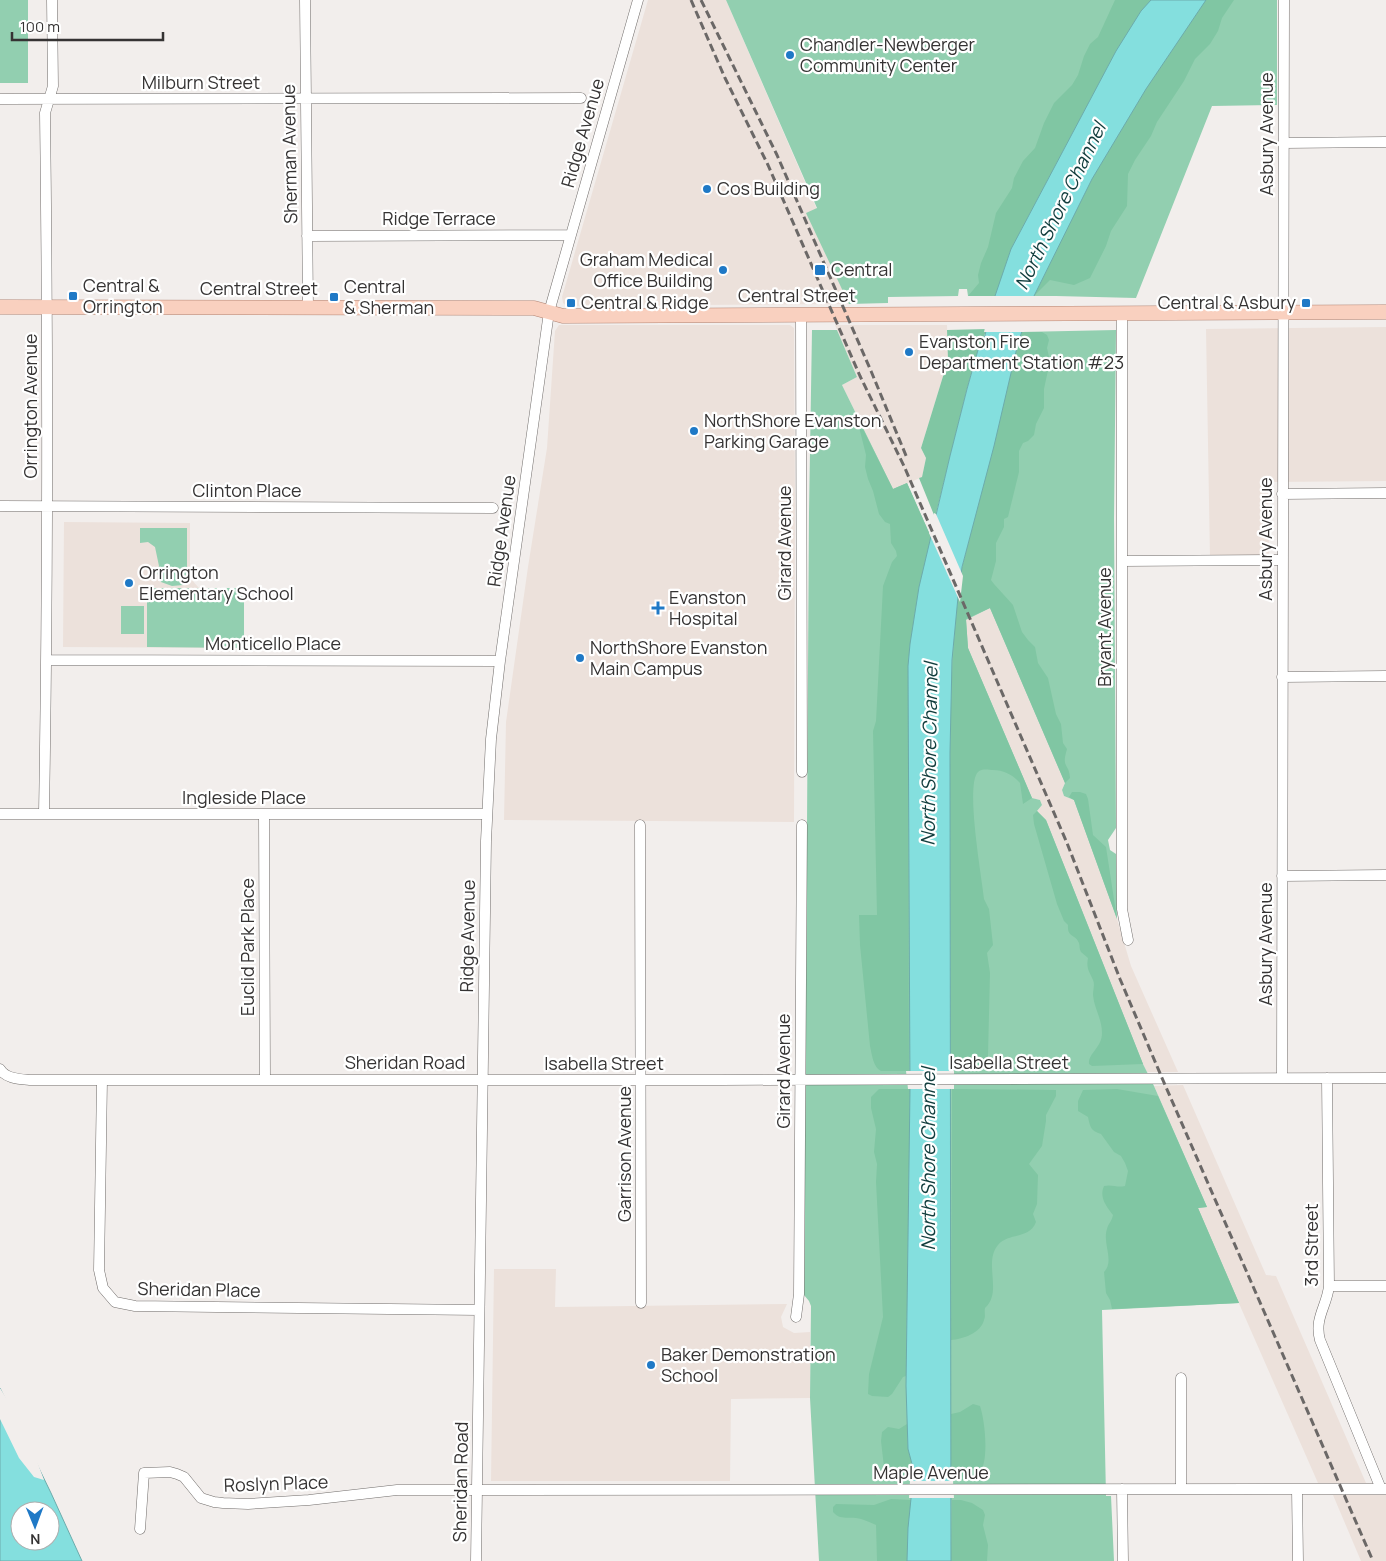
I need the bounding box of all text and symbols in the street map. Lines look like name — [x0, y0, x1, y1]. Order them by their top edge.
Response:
scale bar — [12, 10, 164, 42]
text: 100 m — [20, 16, 60, 37]
place label: Chandler-Newberger Community Center — [800, 32, 975, 77]
marker: Chandler-Newberger Community Center — [784, 49, 796, 61]
street label: Milburn Street — [142, 70, 260, 94]
street label: Asbury Avenue — [1254, 72, 1278, 196]
street label: Ridge Avenue — [555, 75, 609, 190]
street label: Sherman Avenue — [276, 84, 302, 224]
water label: North Shore Channel — [1008, 116, 1113, 294]
place label: Cos Building — [717, 176, 820, 200]
marker: Cos Building — [701, 183, 713, 195]
street label: Ridge Terrace — [382, 206, 496, 230]
place label: Graham Medical Office Building — [580, 247, 713, 292]
place label: Central — [831, 257, 892, 281]
marker: Central — [813, 263, 827, 277]
marker: Graham Medical Office Building — [717, 264, 729, 276]
place label: Central & Orrington — [83, 273, 163, 318]
place label: Central & Sherman — [344, 274, 434, 319]
street label: Central Street — [200, 276, 318, 300]
street label: Central Street — [738, 283, 856, 307]
marker: Central & Orrington — [67, 290, 79, 302]
place label: Central & Ridge — [581, 290, 709, 314]
place label: Central & Asbury — [1158, 290, 1297, 314]
marker: Central & Sherman — [328, 291, 340, 303]
marker: Central & Ridge — [565, 297, 577, 309]
marker: Central & Asbury — [1300, 297, 1312, 309]
place label: Evanston Fire Department Station #23 — [919, 329, 1124, 374]
street label: Orrington Avenue — [18, 334, 42, 478]
marker: Evanston Fire Department Station #23 — [903, 346, 915, 358]
place label: NorthShore Evanston Parking Garage — [704, 408, 881, 453]
marker: NorthShore Evanston Parking Garage — [688, 425, 700, 437]
street label: Ridge Avenue — [481, 473, 521, 588]
street label: Asbury Avenue — [1253, 477, 1277, 601]
street label: Clinton Place — [192, 478, 302, 502]
street label: Girard Avenue — [772, 485, 796, 601]
place label: Orrington Elementary School — [139, 560, 294, 605]
street label: Bryant Avenue — [1092, 567, 1116, 687]
marker: Orrington Elementary School — [123, 577, 135, 589]
place label: Evanston Hospital — [669, 585, 746, 630]
marker: Evanston Hospital — [651, 601, 665, 615]
street label: Monticello Place — [205, 631, 341, 655]
place label: NorthShore Evanston Main Campus — [590, 635, 767, 680]
marker: NorthShore Evanston Main Campus — [574, 652, 586, 664]
water label: North Shore Channel — [914, 660, 944, 846]
street label: Ingleside Place — [182, 785, 306, 809]
street label: Euclid Park Place — [235, 878, 259, 1016]
street label: Ridge Avenue — [454, 879, 480, 992]
street label: Asbury Avenue — [1253, 882, 1277, 1006]
street label: Girard Avenue — [771, 1013, 795, 1129]
street label: Sheridan Road — [345, 1050, 465, 1074]
street label: Isabella Street — [949, 1050, 1069, 1074]
street label: Isabella Street — [544, 1051, 664, 1075]
water label: North Shore Channel — [915, 1065, 941, 1251]
street label: Garrison Avenue — [612, 1086, 636, 1222]
street label: 3rd Street — [1299, 1203, 1323, 1287]
street label: Sheridan Place — [137, 1276, 261, 1302]
place label: Baker Demonstration School — [661, 1342, 836, 1387]
marker: Baker Demonstration School — [645, 1359, 657, 1371]
street label: Sheridan Road — [447, 1421, 473, 1542]
street label: Maple Avenue — [873, 1460, 989, 1484]
street label: Roslyn Place — [223, 1469, 329, 1497]
north arrow — [10, 1501, 60, 1551]
text: N — [30, 1530, 40, 1549]

